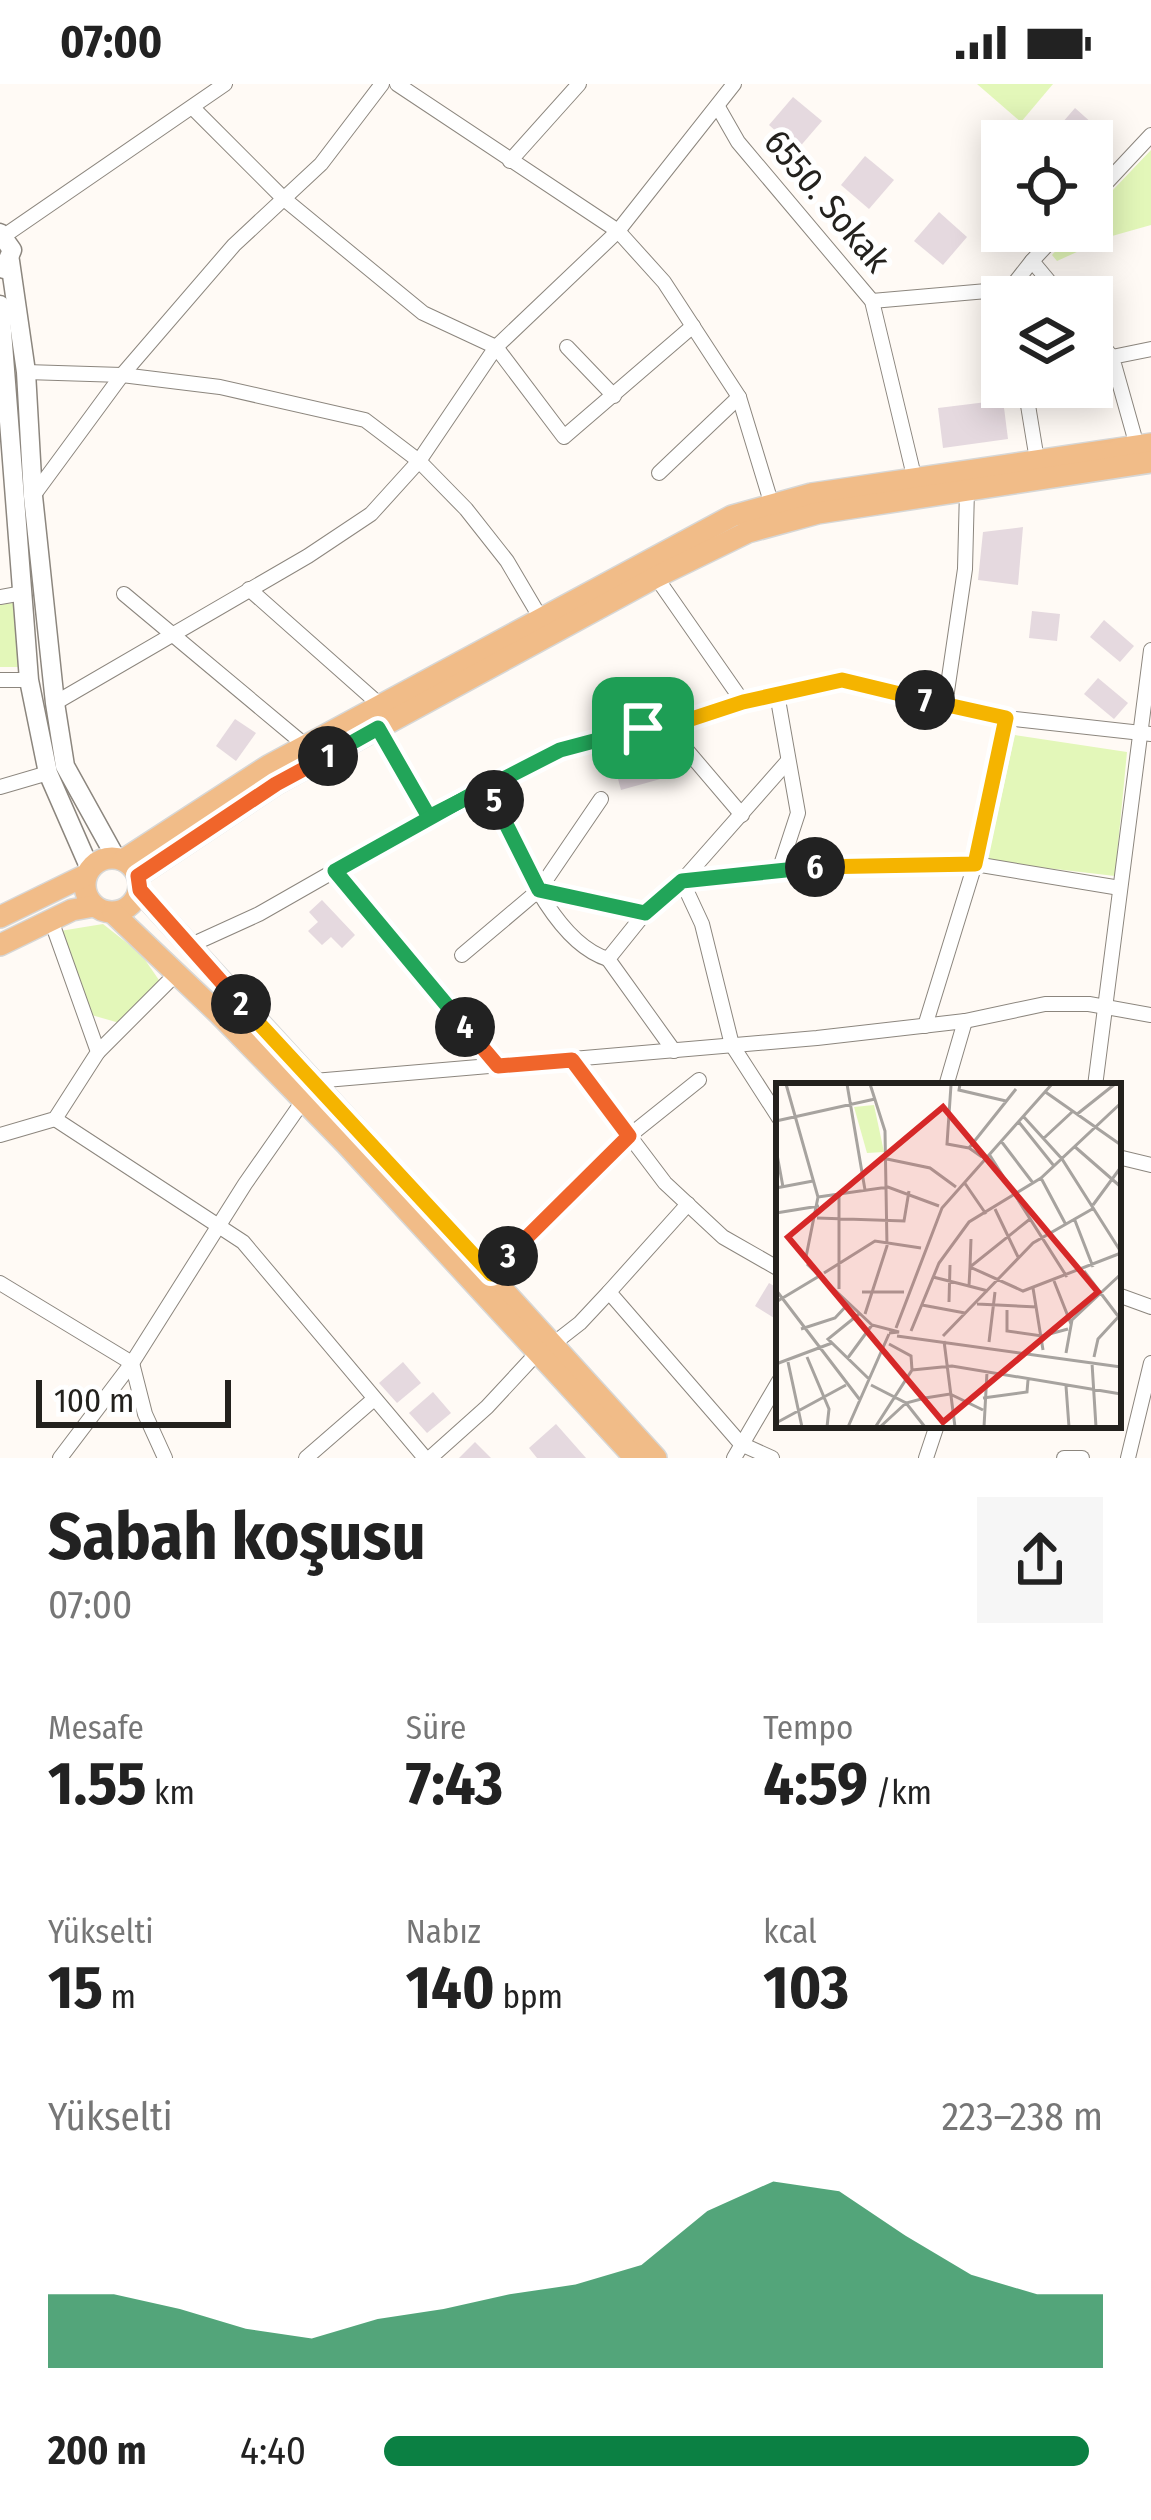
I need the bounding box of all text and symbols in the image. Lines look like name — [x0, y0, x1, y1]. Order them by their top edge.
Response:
text: 07:00 — [60, 15, 162, 69]
map controls — [981, 120, 1113, 408]
button: locate — [981, 120, 1113, 252]
street label: 6550. Sokak — [755, 121, 900, 282]
button: layers — [981, 276, 1113, 408]
pin: 7 — [895, 670, 955, 730]
pin — [592, 677, 694, 779]
text: 7 — [918, 680, 932, 720]
icon: arrive — [610, 695, 676, 761]
pin: 1 — [298, 726, 358, 786]
text: 1 — [321, 736, 335, 776]
pin: 5 — [464, 770, 524, 830]
text: 5 — [486, 780, 502, 820]
pin: 6 — [785, 837, 845, 897]
text: 6 — [806, 847, 824, 887]
pin: 2 — [211, 974, 271, 1034]
text: 2 — [233, 984, 249, 1024]
pin: 4 — [435, 997, 495, 1057]
text: 4 — [457, 1007, 473, 1047]
inset map — [776, 1083, 1121, 1428]
pin: 3 — [478, 1226, 538, 1286]
text: 3 — [500, 1236, 516, 1276]
scale bar — [36, 1374, 231, 1427]
text: 100 m — [54, 1381, 134, 1421]
text: Sabah koşusu — [48, 1497, 426, 1576]
button: share — [977, 1497, 1103, 1623]
text: 07:00 — [48, 1582, 132, 1628]
text: Mesafe — [48, 1708, 144, 1748]
text: Süre — [406, 1708, 466, 1748]
text: Tempo — [763, 1708, 853, 1748]
text: 1.55 — [48, 1748, 146, 1820]
text: 7:43 — [406, 1748, 503, 1820]
text: 4:59 — [763, 1748, 868, 1820]
text: km — [146, 1773, 195, 1813]
text: /km — [868, 1773, 932, 1813]
text: Yükselti — [48, 1912, 154, 1952]
text: Nabız — [406, 1912, 481, 1952]
text: kcal — [763, 1912, 817, 1952]
text: 15 — [48, 1952, 103, 2024]
text: 140 — [406, 1952, 495, 2024]
text: 103 — [763, 1952, 849, 2024]
text: m — [103, 1977, 136, 2017]
text: bpm — [495, 1977, 563, 2017]
text: Yükselti — [48, 2094, 173, 2140]
text: 223–238 m — [942, 2094, 1103, 2140]
text: 200 m — [48, 2428, 147, 2474]
text: 4:40 — [240, 2428, 306, 2474]

